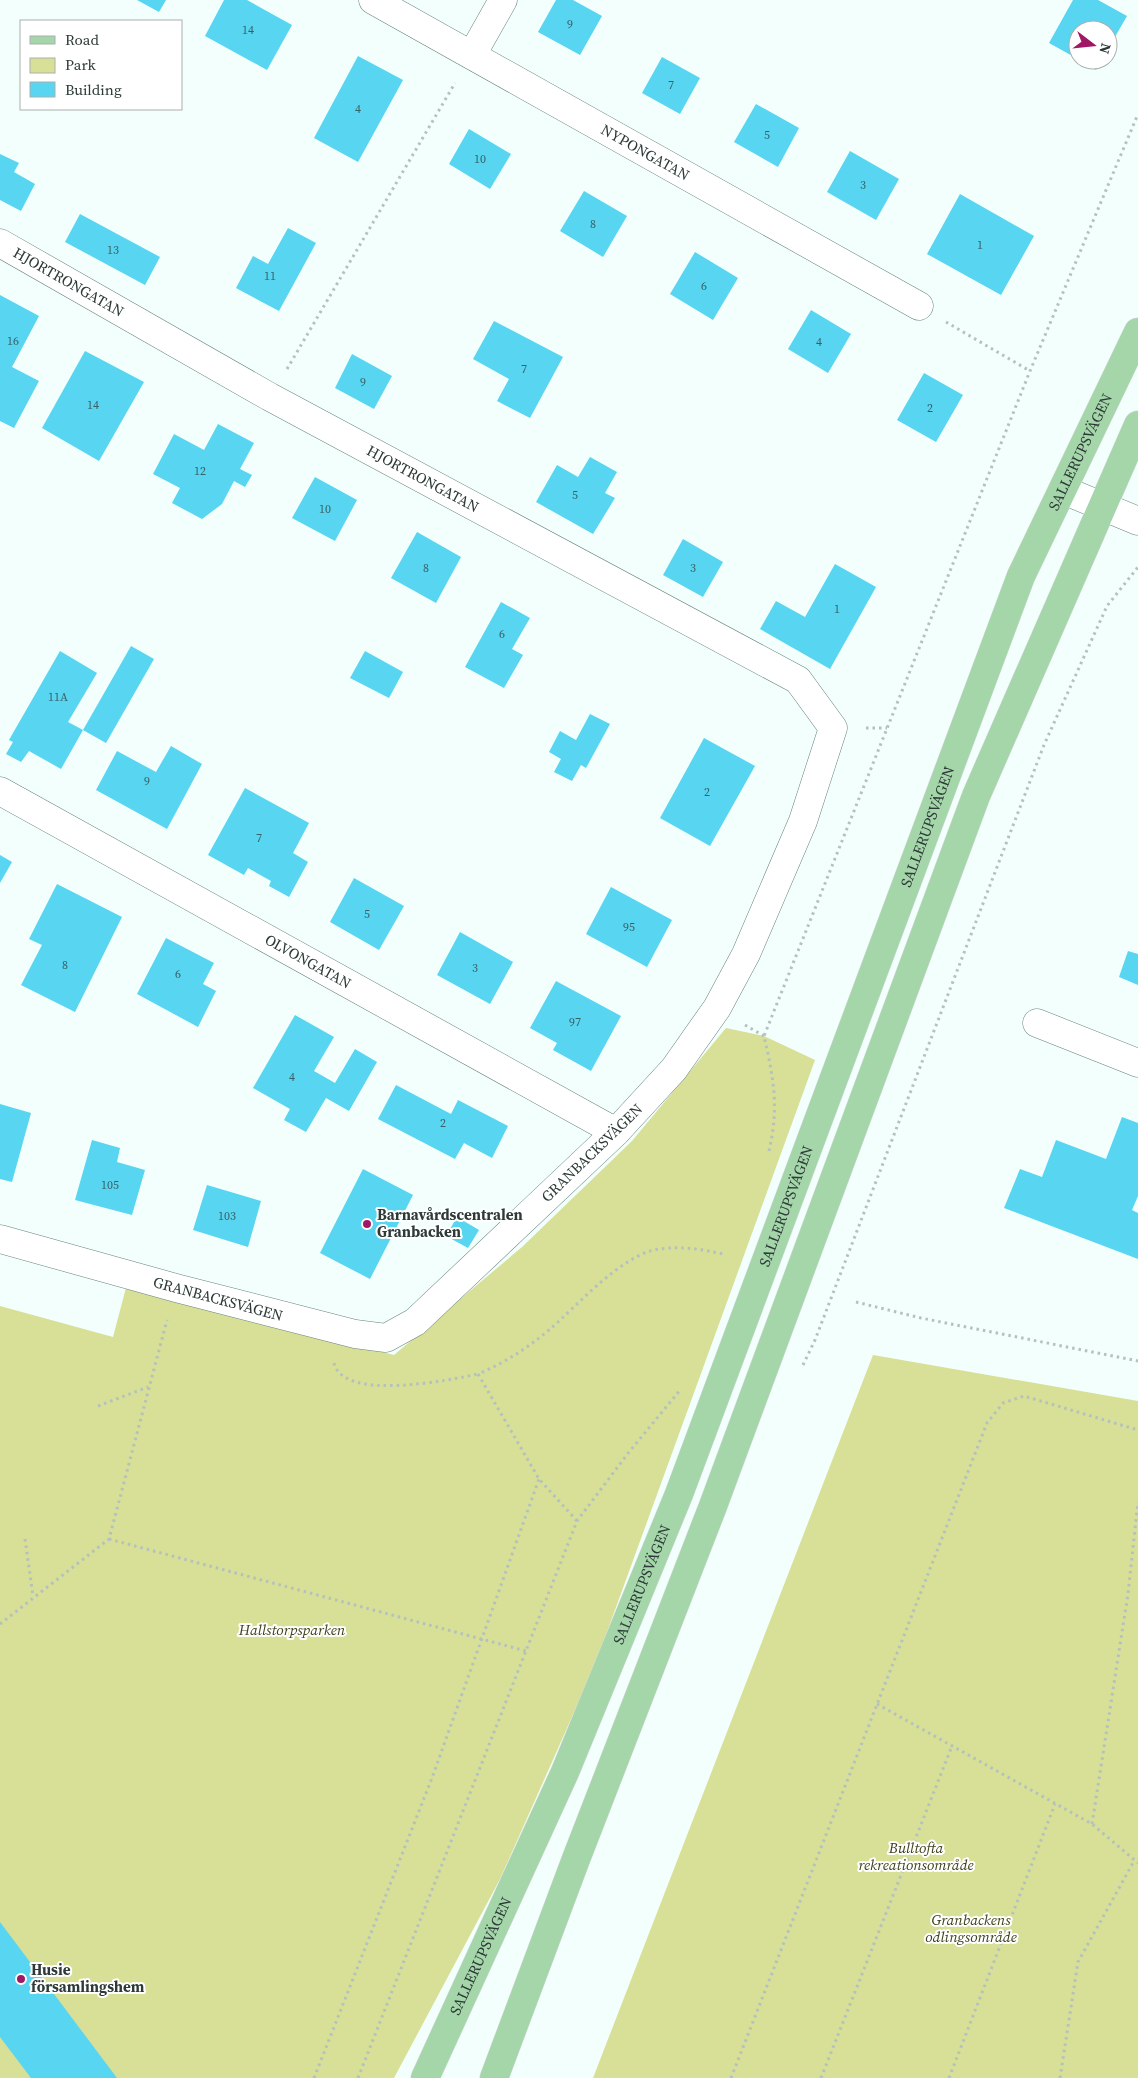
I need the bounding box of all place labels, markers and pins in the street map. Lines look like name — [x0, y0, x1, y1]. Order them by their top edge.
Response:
place label: Barnavårdscentralen Granbacken — [377, 1204, 523, 1242]
marker: Barnavårdscentralen Granbacken — [361, 1218, 373, 1230]
place label: Husie församlingshem — [31, 1959, 145, 1997]
marker: Husie församlingshem — [15, 1973, 27, 1985]

